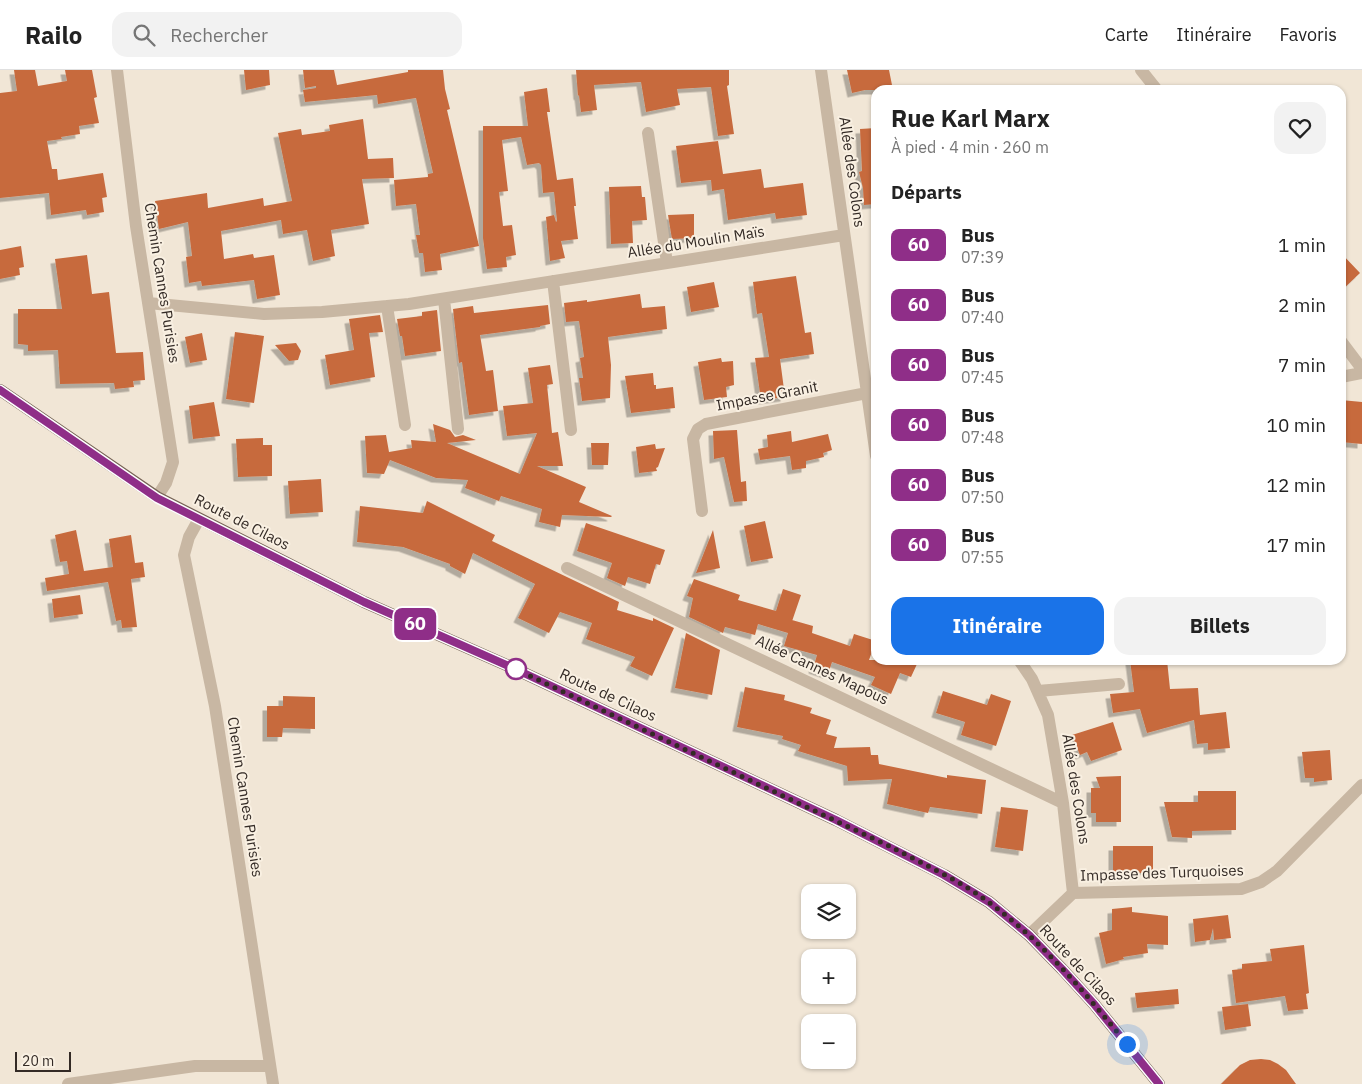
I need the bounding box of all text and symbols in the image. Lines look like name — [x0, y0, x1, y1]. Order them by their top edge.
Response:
search box — [112, 12, 462, 57]
text: Railo — [25, 19, 82, 51]
icon: search — [130, 21, 158, 49]
text: Rechercher — [170, 23, 268, 47]
text: Carte — [1105, 23, 1148, 46]
text: Itinéraire — [1176, 23, 1252, 46]
text: Favoris — [1280, 23, 1337, 46]
text: Rue Karl Marx — [891, 102, 1050, 134]
button: heart — [1274, 102, 1326, 154]
street label: Allée des Colons — [835, 115, 870, 228]
text: À pied · 4 min · 260 m — [891, 137, 1049, 157]
text: Départs — [891, 180, 962, 204]
street label: Chemin Cannes Purisies — [140, 201, 185, 364]
street label: Allée du Moulin Maïs — [626, 221, 766, 262]
text: Bus — [961, 223, 995, 247]
text: 60 — [908, 233, 929, 256]
text: 1 min — [1278, 233, 1326, 257]
text: 07:39 — [961, 247, 1004, 267]
text: Bus — [961, 283, 995, 307]
text: 60 — [908, 293, 929, 316]
text: 2 min — [1278, 293, 1326, 317]
text: 07:40 — [961, 307, 1004, 327]
text: Bus — [961, 343, 995, 367]
text: 60 — [908, 353, 929, 376]
text: 7 min — [1278, 353, 1326, 377]
text: 07:45 — [961, 367, 1004, 387]
street label: Impasse Granit — [714, 376, 820, 415]
text: Bus — [961, 403, 995, 427]
text: 60 — [908, 413, 929, 436]
text: 10 min — [1267, 413, 1326, 437]
text: 07:48 — [961, 427, 1004, 447]
text: Bus — [961, 463, 995, 487]
text: 60 — [908, 473, 929, 496]
text: 12 min — [1267, 473, 1326, 497]
text: 07:50 — [961, 487, 1004, 507]
street label: Route de Cilaos — [191, 489, 293, 554]
text: Bus — [961, 523, 995, 547]
text: 60 — [908, 533, 929, 556]
text: 17 min — [1267, 533, 1326, 557]
text: 07:55 — [961, 547, 1004, 567]
button: Itinéraire — [891, 597, 1104, 655]
button: Billets — [1114, 597, 1326, 655]
line badge: 60 — [392, 608, 438, 640]
text: 60 — [404, 612, 426, 635]
street label: Allée Cannes Mapous — [753, 630, 892, 709]
unlabelled marker — [505, 658, 527, 680]
street label: Route de Cilaos — [557, 664, 660, 725]
street label: Chemin Cannes Purisies — [223, 715, 268, 878]
street label: Allée des Colons — [1058, 732, 1095, 845]
street label: Impasse des Turquoises — [1080, 860, 1244, 885]
map controls — [801, 884, 856, 1069]
button: layers — [801, 884, 856, 939]
street label: Route de Cilaos — [1036, 920, 1121, 1009]
button: + — [801, 949, 856, 1004]
button: − — [801, 1014, 856, 1069]
your location — [1115, 1032, 1140, 1057]
scale bar — [15, 1049, 71, 1072]
text: 20 m — [22, 1052, 54, 1070]

